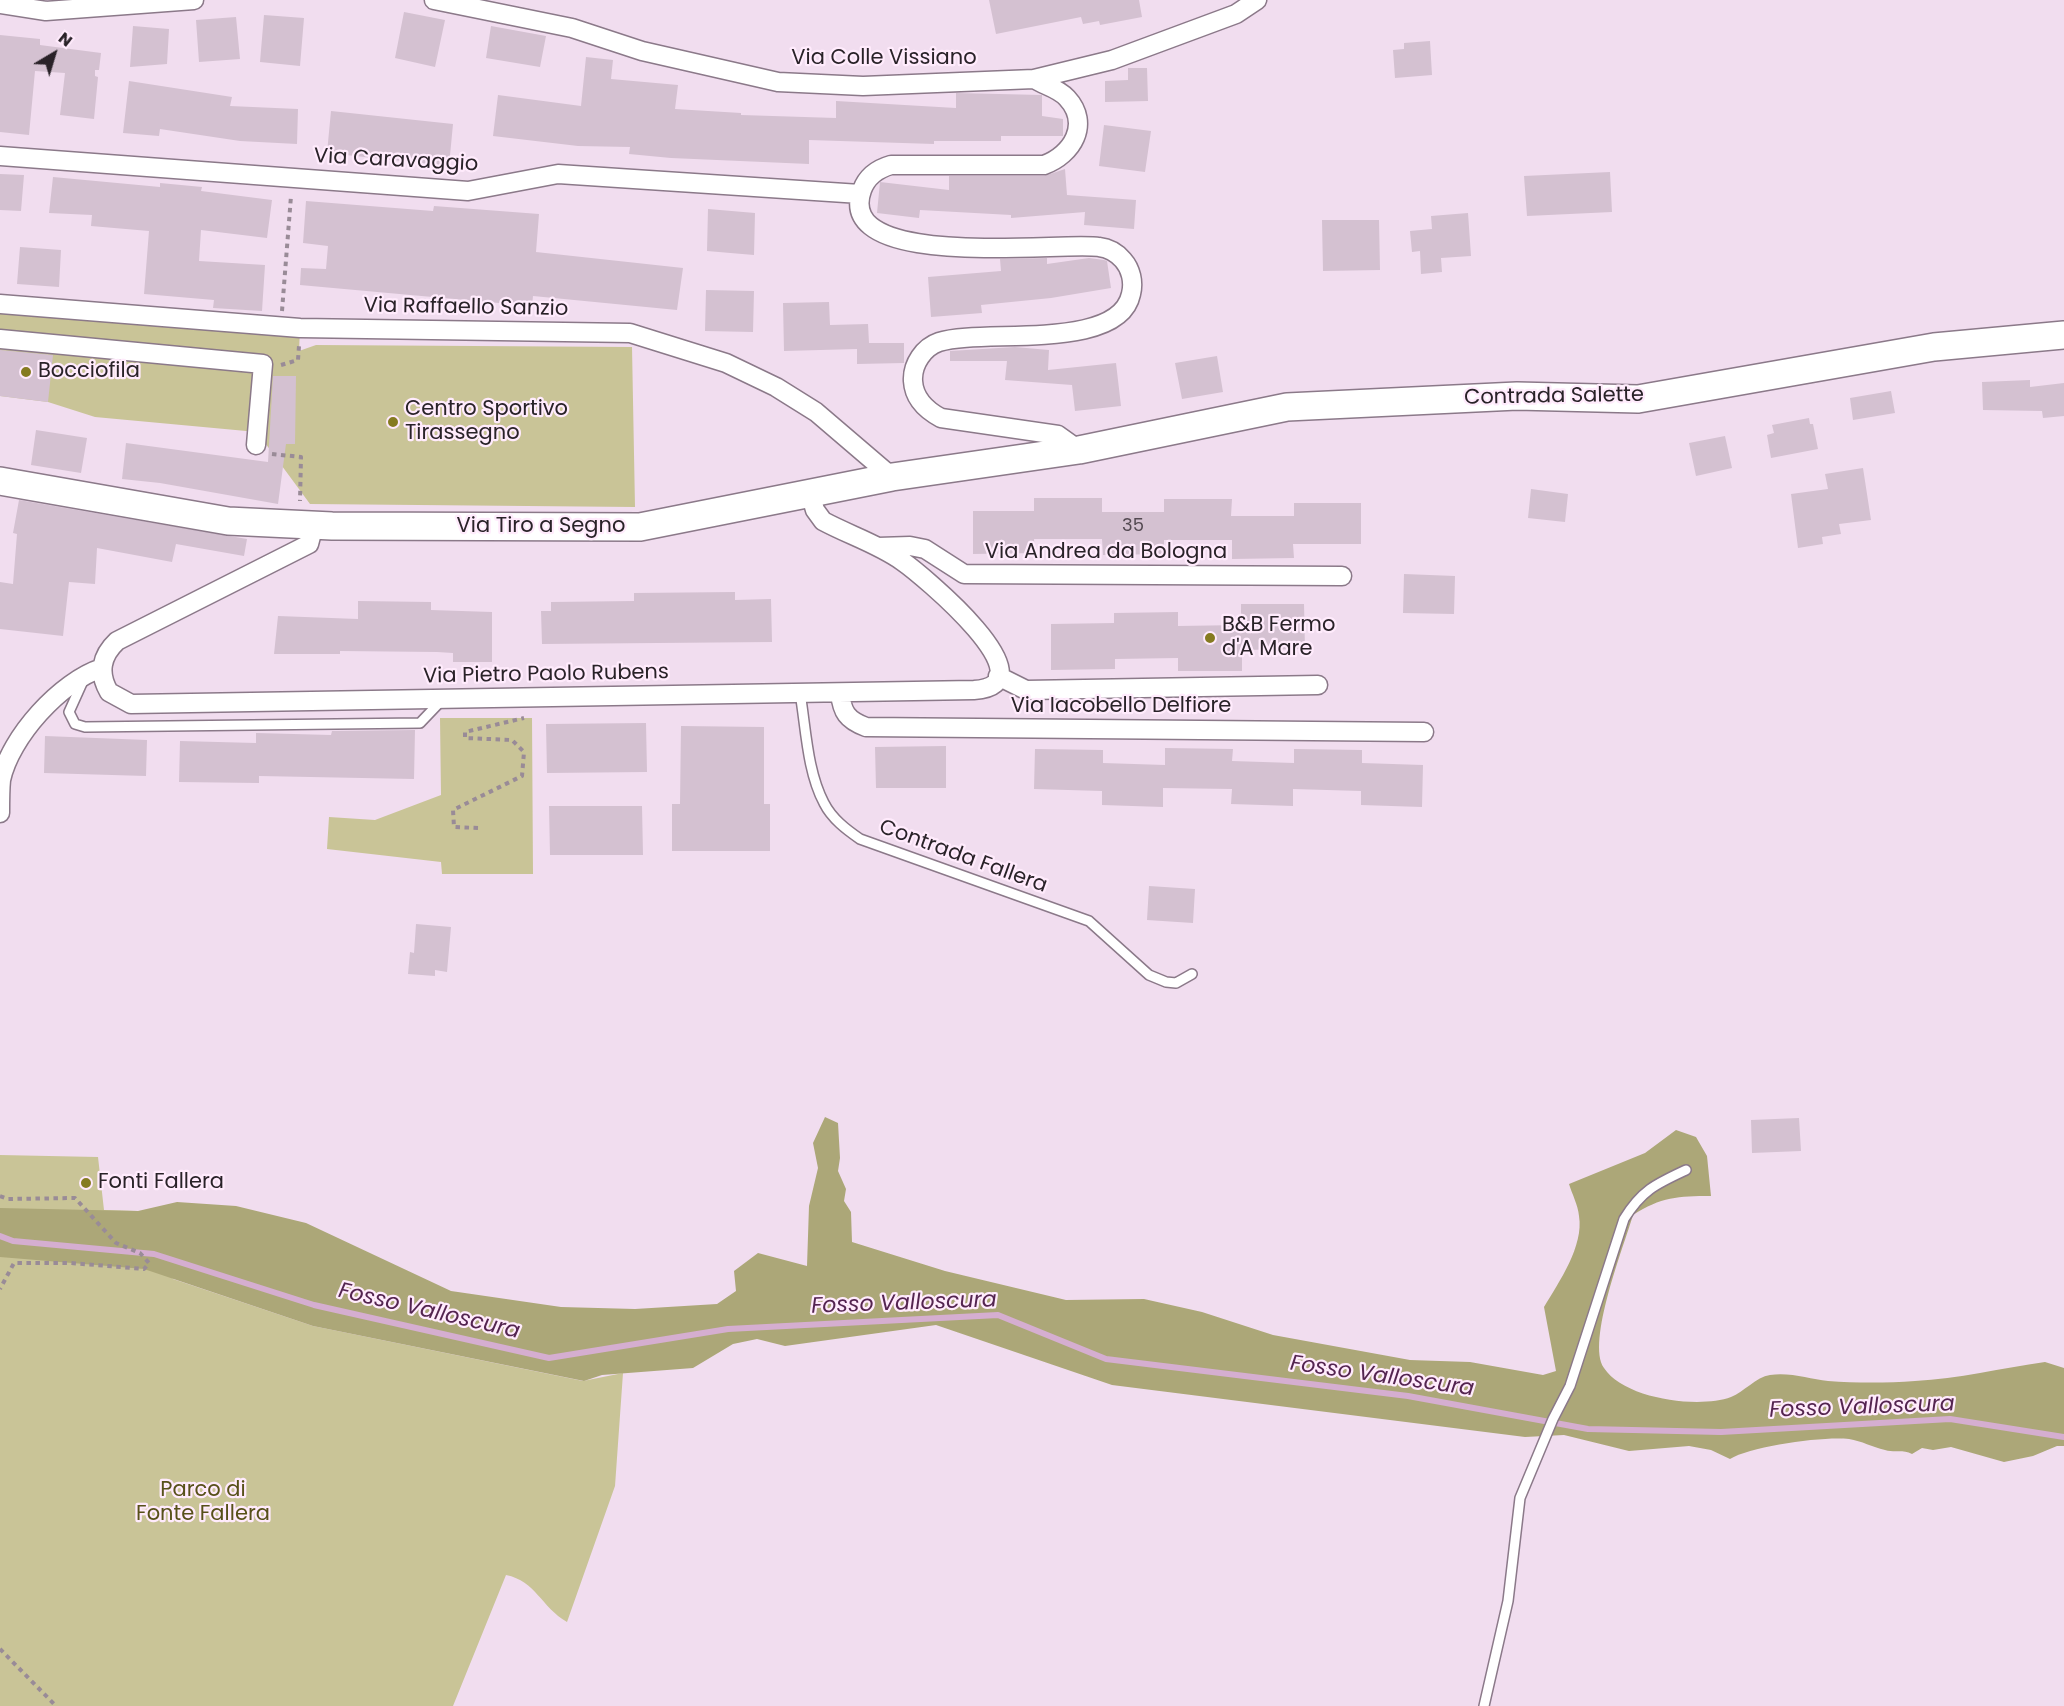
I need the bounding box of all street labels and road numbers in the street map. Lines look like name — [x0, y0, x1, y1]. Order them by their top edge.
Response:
street label: Via Colle Vissiano — [791, 46, 977, 72]
street label: Via Caravaggio — [313, 144, 479, 178]
street label: Via Raffaello Sanzio — [363, 294, 569, 322]
street label: Contrada Salette — [1464, 383, 1644, 411]
street label: Via Tiro a Segno — [457, 514, 625, 540]
street label: Via Andrea da Bologna — [985, 540, 1227, 566]
street label: Via Pietro Paolo Rubens — [423, 660, 669, 690]
street label: Via Iacobello Delfiore — [1011, 694, 1231, 720]
street label: Contrada Fallera — [876, 815, 1050, 899]

